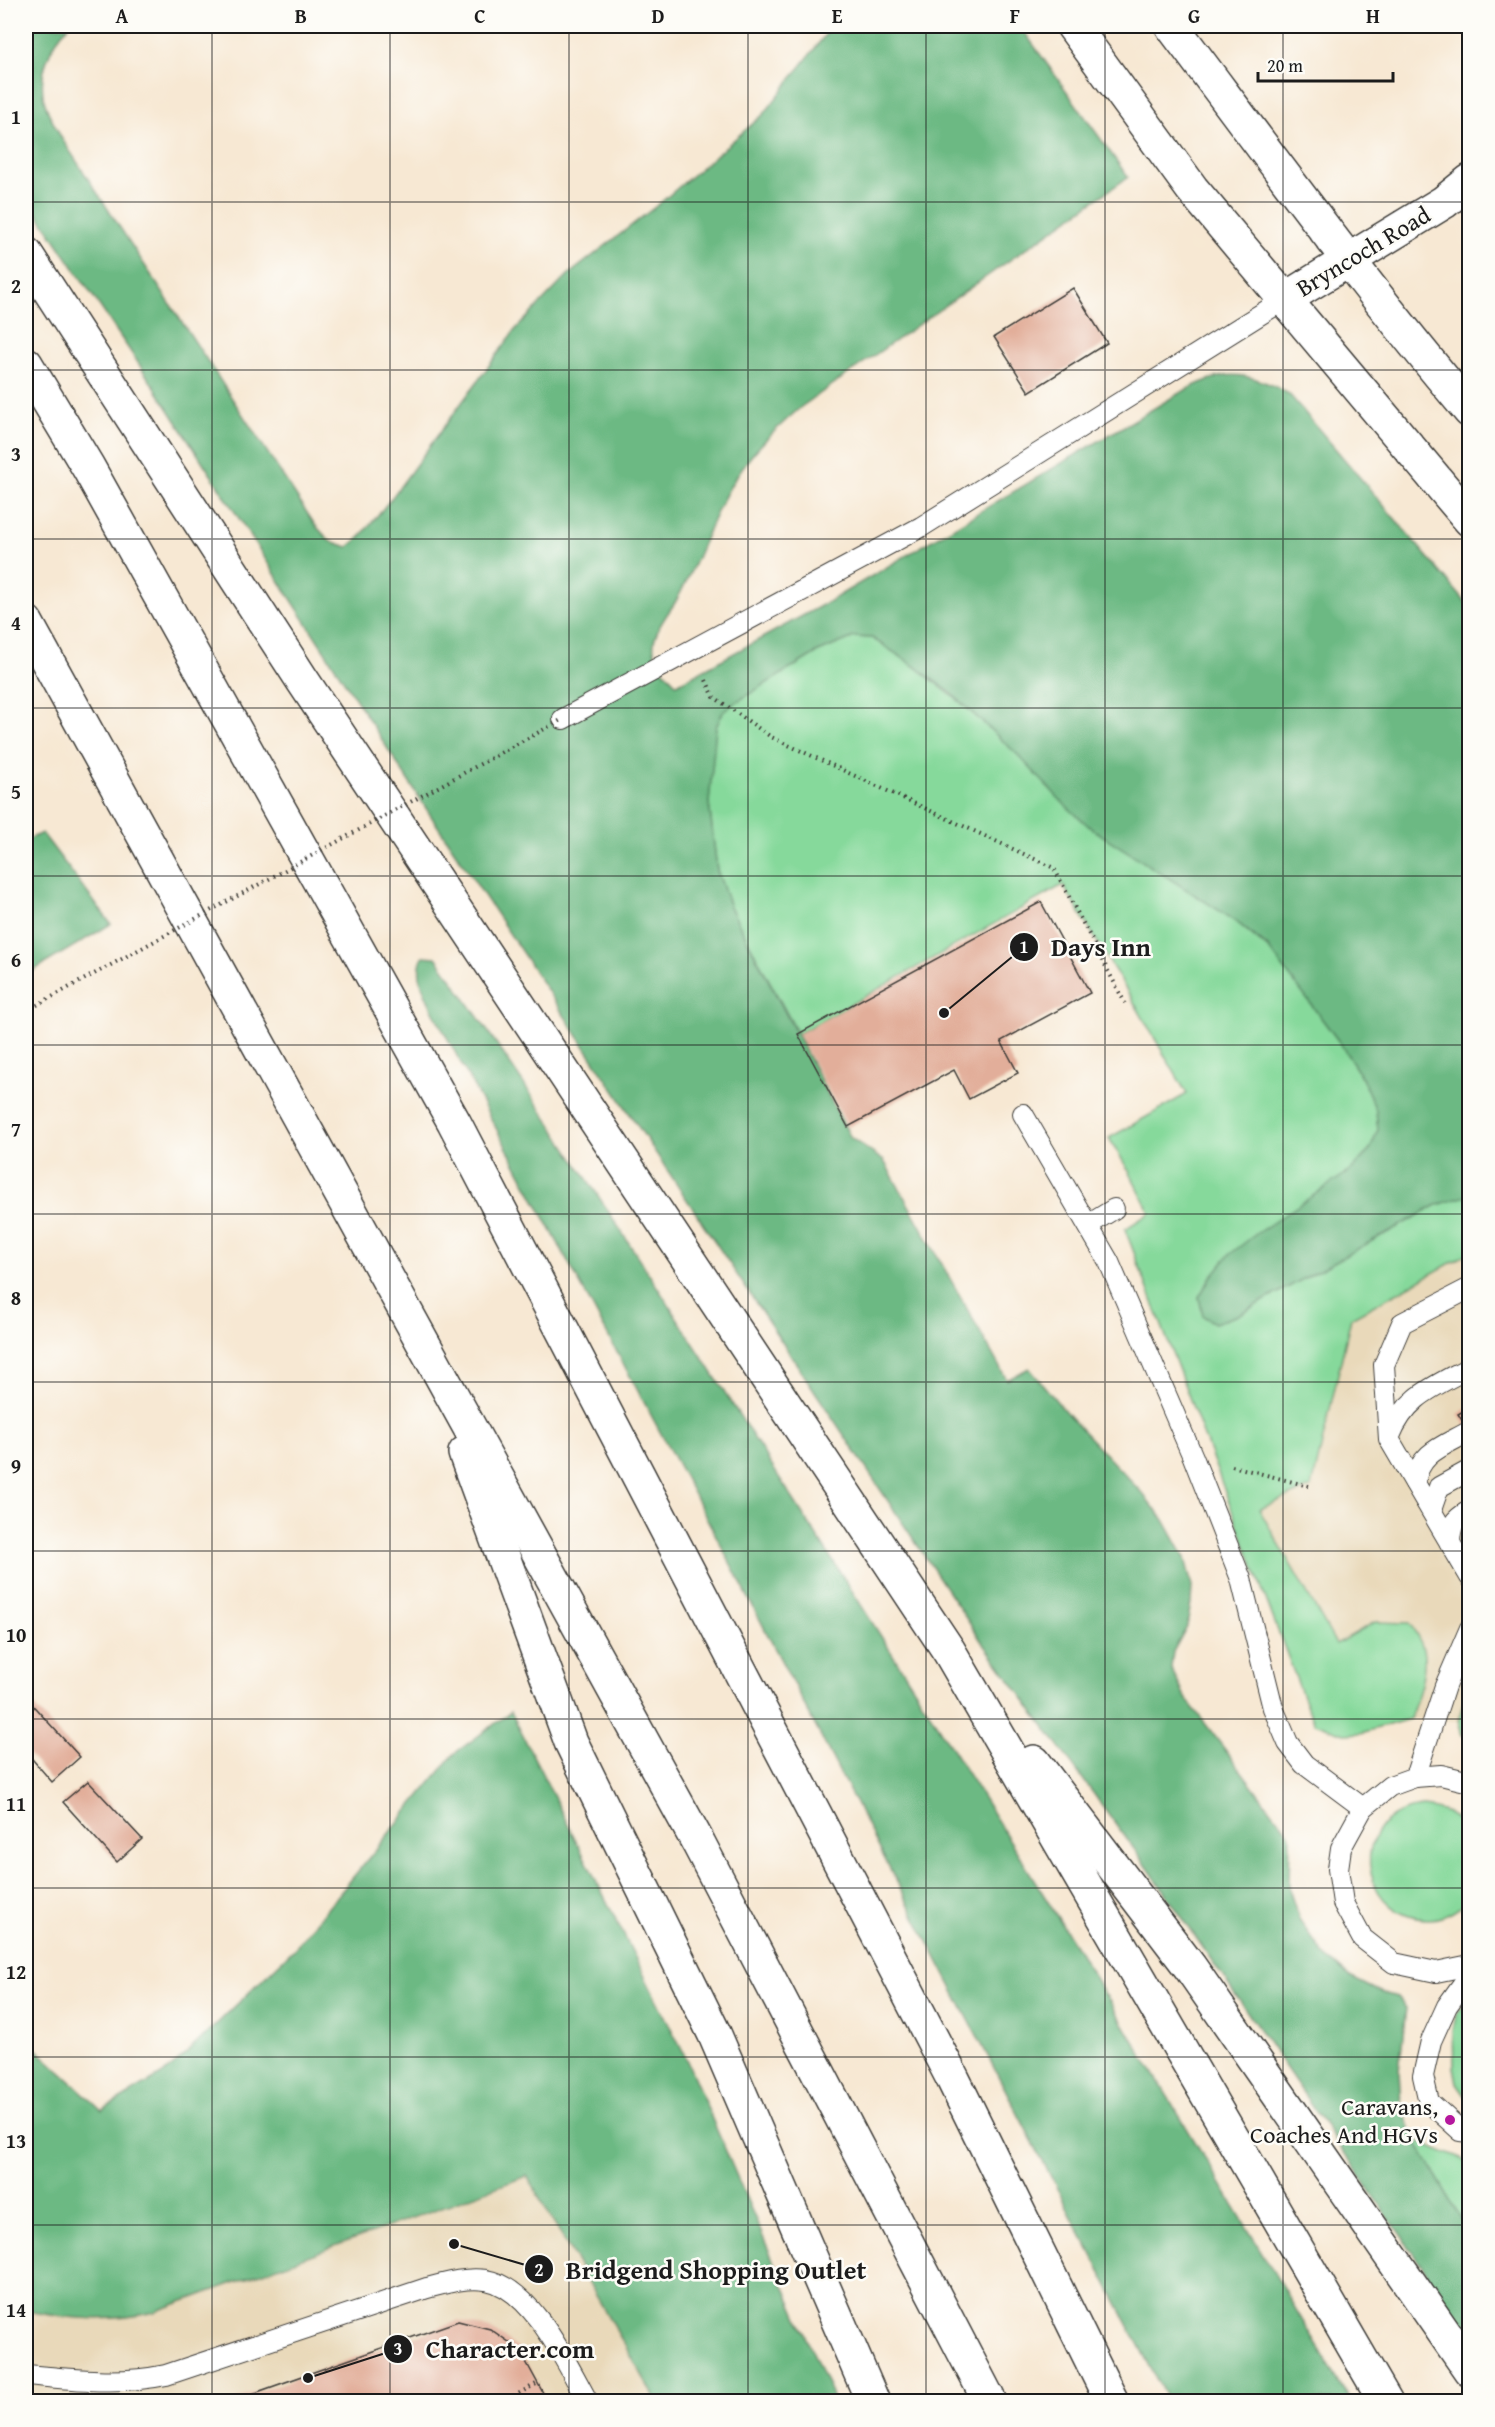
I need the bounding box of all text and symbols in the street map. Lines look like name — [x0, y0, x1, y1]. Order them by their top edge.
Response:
text: A — [116, 1, 129, 30]
text: B — [295, 1, 307, 30]
text: C — [474, 1, 486, 30]
text: D — [651, 1, 665, 30]
text: E — [832, 1, 843, 30]
text: F — [1010, 1, 1020, 30]
text: G — [1188, 1, 1200, 30]
text: H — [1366, 1, 1380, 30]
scale bar — [1258, 45, 1393, 83]
text: 20 m — [1267, 52, 1303, 79]
text: 1 — [11, 102, 21, 131]
street label: Bryncoch Road — [1289, 197, 1437, 305]
text: 2 — [11, 271, 21, 300]
text: 3 — [11, 439, 21, 468]
text: 4 — [11, 608, 21, 637]
text: 5 — [11, 777, 21, 806]
callout: Days Inn — [1009, 925, 1163, 969]
text: Days Inn — [1051, 927, 1152, 966]
text: 1 — [1019, 933, 1029, 960]
text: 6 — [11, 945, 21, 974]
text: 7 — [11, 1114, 21, 1143]
text: 8 — [11, 1283, 21, 1312]
text: 9 — [11, 1451, 21, 1480]
text: 10 — [6, 1620, 26, 1649]
text: 11 — [6, 1789, 26, 1818]
text: 12 — [6, 1957, 26, 1986]
place label: Caravans, Coaches And HGVs — [1250, 2089, 1438, 2152]
marker: Caravans, Coaches And HGVs — [1443, 2113, 1457, 2127]
text: 13 — [6, 2126, 26, 2155]
callout: Bridgend Shopping Outlet — [524, 2247, 879, 2291]
text: Bridgend Shopping Outlet — [566, 2250, 866, 2289]
text: 2 — [534, 2256, 544, 2283]
text: 14 — [6, 2295, 26, 2324]
callout: Character.com — [383, 2327, 606, 2371]
text: Character.com — [426, 2329, 595, 2368]
text: 3 — [393, 2335, 403, 2362]

